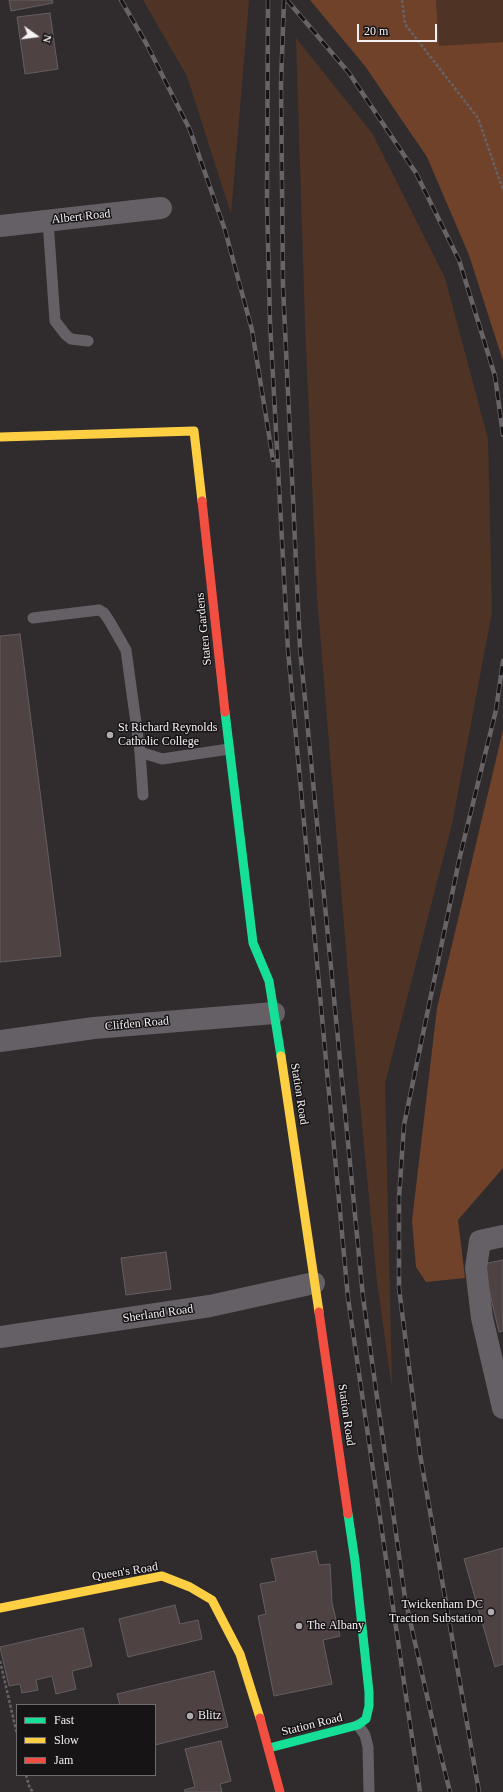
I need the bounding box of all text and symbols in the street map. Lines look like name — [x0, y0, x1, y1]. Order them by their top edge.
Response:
north arrow — [16, 16, 56, 56]
scale bar — [359, 16, 439, 42]
text: 20 m — [364, 24, 388, 38]
text: N — [41, 34, 54, 44]
street label: Albert Road — [51, 207, 111, 227]
street label: Staten Gardens — [193, 592, 215, 666]
place label: St Richard Reynolds Catholic College — [118, 721, 217, 749]
marker: St Richard Reynolds Catholic College — [105, 730, 115, 740]
street label: Clifden Road — [104, 1014, 170, 1034]
street label: Station Road — [287, 1062, 311, 1126]
street label: Sherland Road — [122, 1302, 194, 1326]
street label: Station Road — [335, 1383, 357, 1447]
street label: Queen's Road — [91, 1560, 159, 1584]
place label: Twickenham DC Traction Substation — [389, 1598, 483, 1626]
marker: Twickenham DC Traction Substation — [486, 1607, 496, 1617]
place label: The Albany — [307, 1619, 364, 1633]
marker: The Albany — [294, 1621, 304, 1631]
legend — [16, 1704, 156, 1776]
place label: Blitz — [198, 1709, 221, 1723]
street label: Station Road — [280, 1710, 344, 1740]
marker: Blitz — [185, 1711, 195, 1721]
text: Fast — [54, 1713, 74, 1727]
text: Slow — [54, 1733, 79, 1747]
text: Jam — [54, 1753, 73, 1767]

